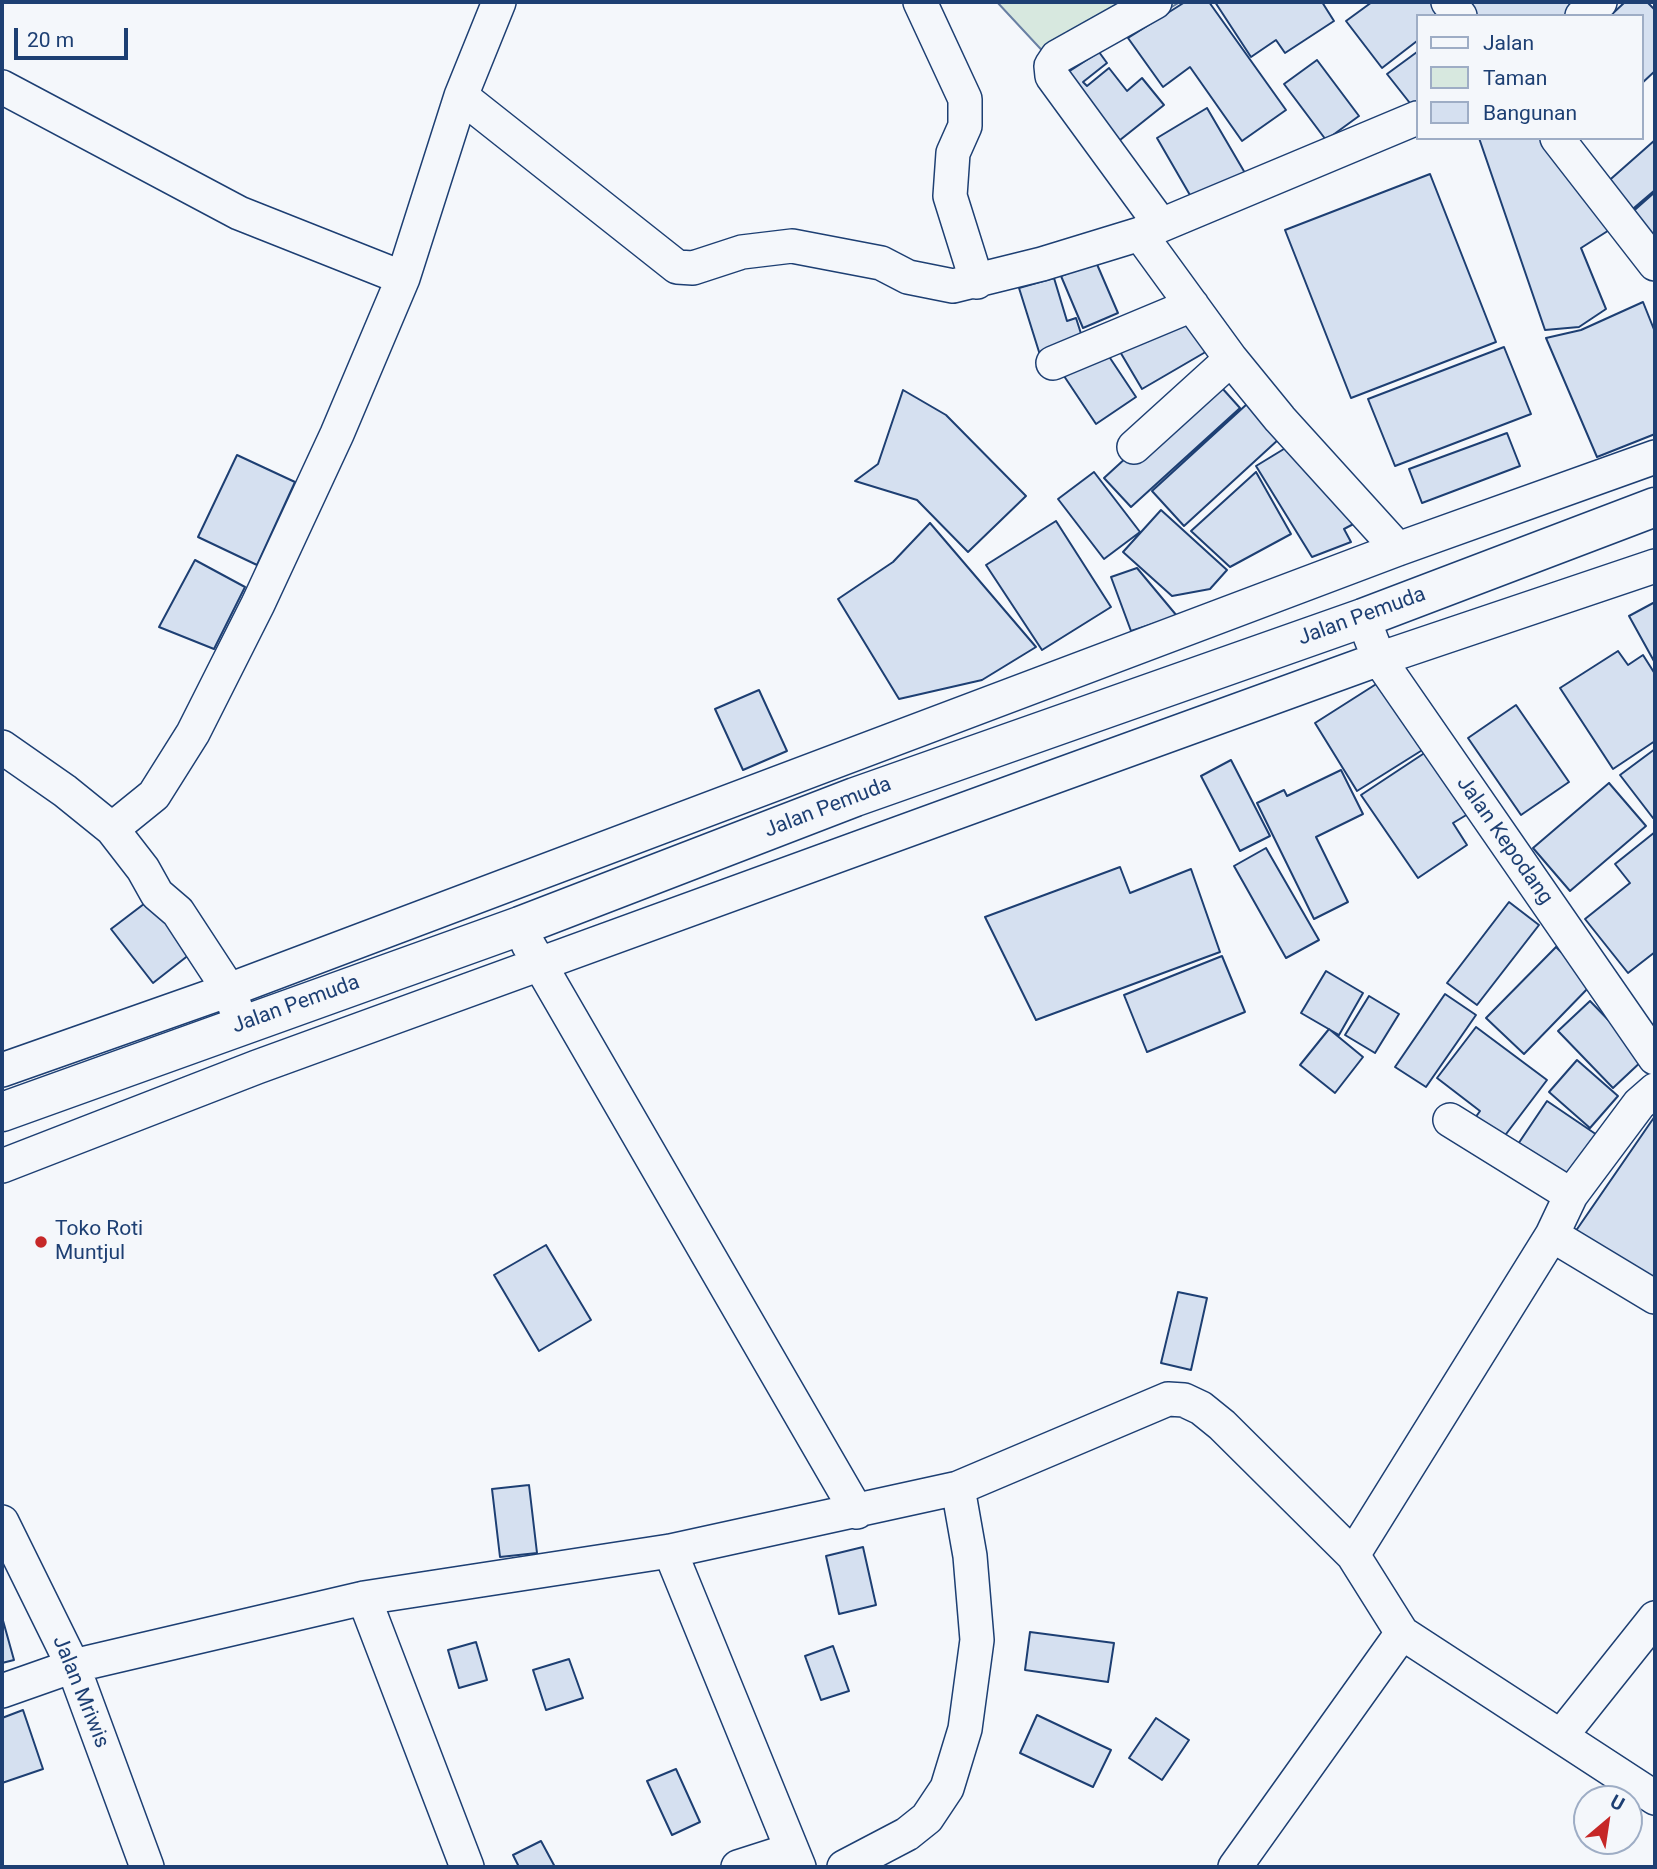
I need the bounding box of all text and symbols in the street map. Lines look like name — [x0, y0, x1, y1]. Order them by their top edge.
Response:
scale bar — [18, 14, 131, 58]
legend — [1416, 14, 1643, 140]
text: 20 m — [27, 28, 74, 52]
text: Jalan — [1483, 31, 1534, 55]
text: Taman — [1483, 66, 1547, 90]
text: Bangunan — [1483, 101, 1577, 125]
street label: Jalan Pemuda — [1295, 582, 1429, 652]
street label: Jalan Pemuda — [761, 772, 895, 844]
street label: Jalan Kepodang — [1450, 772, 1558, 910]
street label: Jalan Pemuda — [229, 970, 363, 1040]
place label: Toko Roti Muntjul — [55, 1217, 143, 1267]
marker: Toko Roti Muntjul — [33, 1234, 49, 1250]
street label: Jalan Mriwis — [46, 1632, 114, 1752]
north arrow — [1573, 1785, 1643, 1855]
text: U — [1606, 1790, 1629, 1816]

